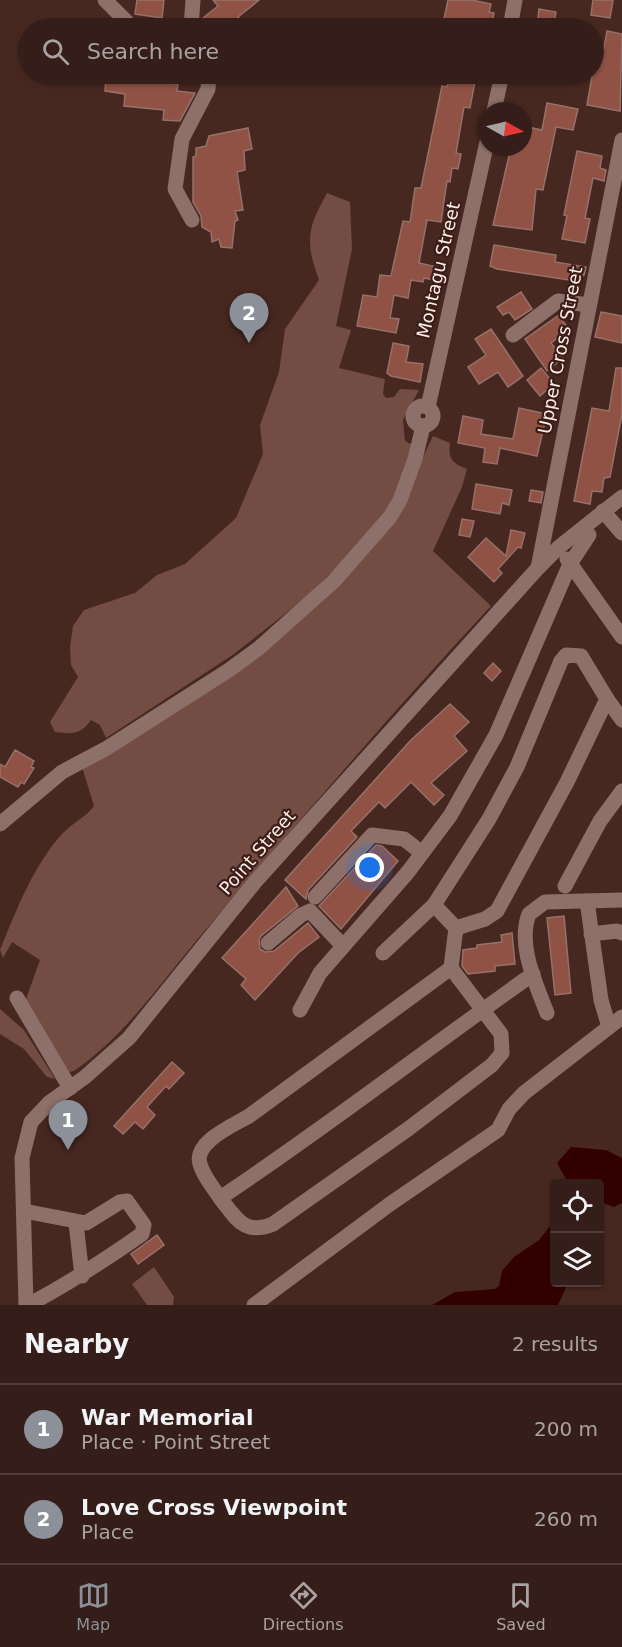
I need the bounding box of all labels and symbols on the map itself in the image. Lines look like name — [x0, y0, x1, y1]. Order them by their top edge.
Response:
north arrow — [478, 102, 532, 156]
street label: Montagu Street — [412, 200, 464, 340]
street label: Upper Cross Street — [533, 265, 587, 435]
pin: 2 — [230, 294, 268, 343]
street label: Point Street — [215, 805, 299, 899]
your location — [355, 853, 384, 882]
pin: 1 — [48, 1100, 88, 1150]

